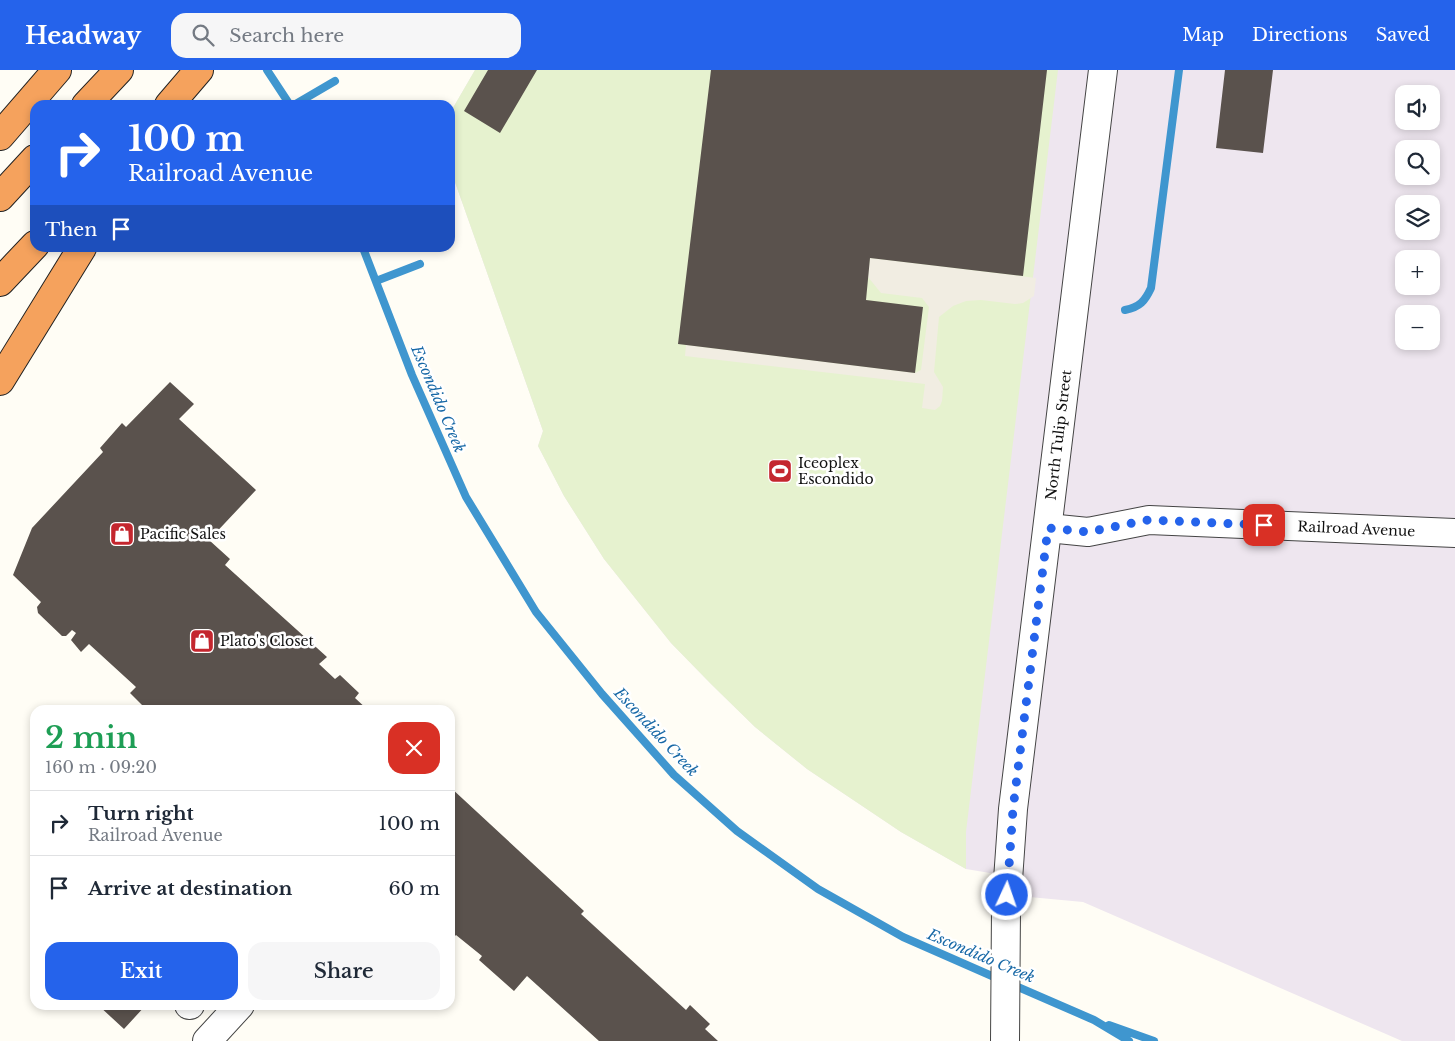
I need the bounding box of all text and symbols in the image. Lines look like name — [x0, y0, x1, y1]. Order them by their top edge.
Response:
search box — [171, 13, 521, 58]
text: Headway — [25, 21, 141, 50]
icon: search — [189, 21, 217, 49]
text: Search here — [229, 24, 344, 47]
text: Map — [1182, 24, 1224, 46]
text: Directions — [1252, 24, 1348, 46]
text: Saved — [1376, 24, 1430, 46]
map controls — [1395, 85, 1440, 350]
button: sound — [1395, 85, 1440, 130]
text: 100 m — [128, 117, 244, 160]
icon: right — [45, 120, 110, 185]
button: search — [1395, 140, 1440, 185]
text: Railroad Avenue — [128, 160, 313, 187]
button: layers — [1395, 195, 1440, 240]
icon: arrive — [107, 215, 135, 243]
text: Then — [45, 218, 97, 241]
button: + — [1395, 250, 1440, 295]
button: − — [1395, 305, 1440, 350]
water label: Escondido Creek — [407, 341, 470, 455]
street label: North Tulip Street — [1042, 368, 1076, 501]
place label: Iceoplex Escondido — [798, 454, 874, 488]
sports icon: Iceoplex Escondido — [767, 458, 793, 484]
pin — [1243, 504, 1285, 546]
icon: arrive — [1250, 511, 1278, 539]
street label: Railroad Avenue — [1297, 517, 1416, 540]
shop icon: Pacific Sales — [109, 521, 135, 547]
place label: Pacific Sales — [140, 525, 226, 543]
shop icon: Plato's Closet — [189, 628, 215, 654]
place label: Plato's Closet — [220, 632, 315, 650]
water label: Escondido Creek — [610, 682, 702, 780]
text: 2 min — [45, 719, 137, 756]
button: close — [388, 722, 440, 774]
text: 160 m · 09:20 — [45, 757, 157, 777]
text: Turn right — [88, 802, 194, 825]
icon: right — [45, 809, 73, 837]
text: 100 m — [379, 812, 440, 835]
text: Railroad Avenue — [88, 825, 223, 845]
position arrow — [980, 868, 1032, 920]
icon: arrive — [45, 874, 73, 902]
text: Arrive at destination — [88, 877, 292, 900]
text: 60 m — [388, 877, 440, 900]
water label: Escondido Creek — [924, 924, 1038, 987]
button: Exit — [45, 942, 238, 1000]
button: Share — [248, 942, 440, 1000]

